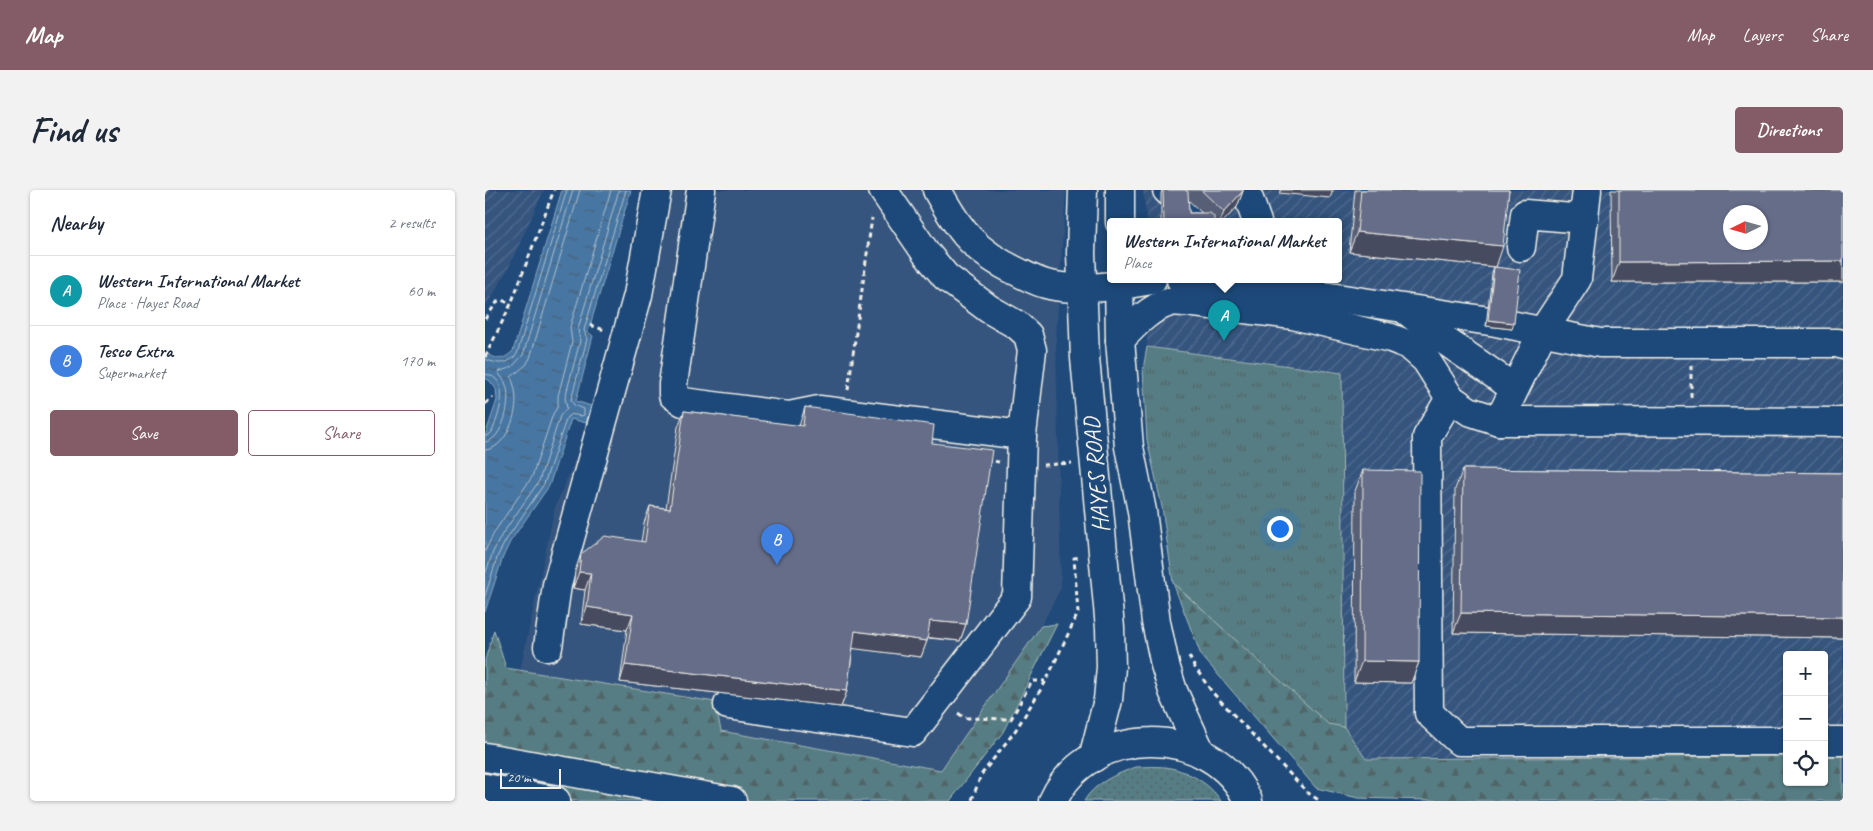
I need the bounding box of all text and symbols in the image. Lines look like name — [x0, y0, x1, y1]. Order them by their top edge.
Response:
text: Map — [25, 20, 62, 50]
text: Map — [1687, 24, 1715, 46]
text: Layers — [1743, 24, 1782, 46]
text: Share — [1810, 24, 1848, 46]
button: Directions — [1735, 107, 1843, 153]
text: Find us — [30, 108, 117, 153]
north arrow — [1723, 205, 1768, 250]
text: Nearby — [50, 210, 103, 236]
text: 2 results — [388, 213, 435, 233]
popup — [1107, 218, 1342, 283]
text: Western International Market — [1123, 229, 1326, 253]
text: Place — [1123, 253, 1152, 273]
text: Western International Market — [97, 269, 299, 293]
text: A — [62, 281, 70, 301]
text: 60 m — [408, 281, 435, 301]
text: Place · Hayes Road — [97, 293, 198, 313]
pin: A — [1208, 300, 1240, 341]
text: Tesco Extra — [97, 339, 173, 363]
text: B — [62, 351, 70, 371]
text: 170 m — [401, 351, 435, 371]
text: Supermarket — [97, 363, 165, 383]
button: Save — [50, 410, 238, 456]
button: Share — [248, 410, 435, 456]
street label: HAYES ROAD — [1076, 414, 1116, 534]
your location — [1267, 516, 1293, 542]
pin: B — [761, 524, 793, 565]
map controls — [1783, 651, 1828, 786]
button: + — [1783, 651, 1828, 696]
button: − — [1783, 696, 1828, 741]
button: locate — [1783, 741, 1828, 786]
scale bar — [500, 766, 561, 789]
text: 20 m — [507, 769, 531, 786]

